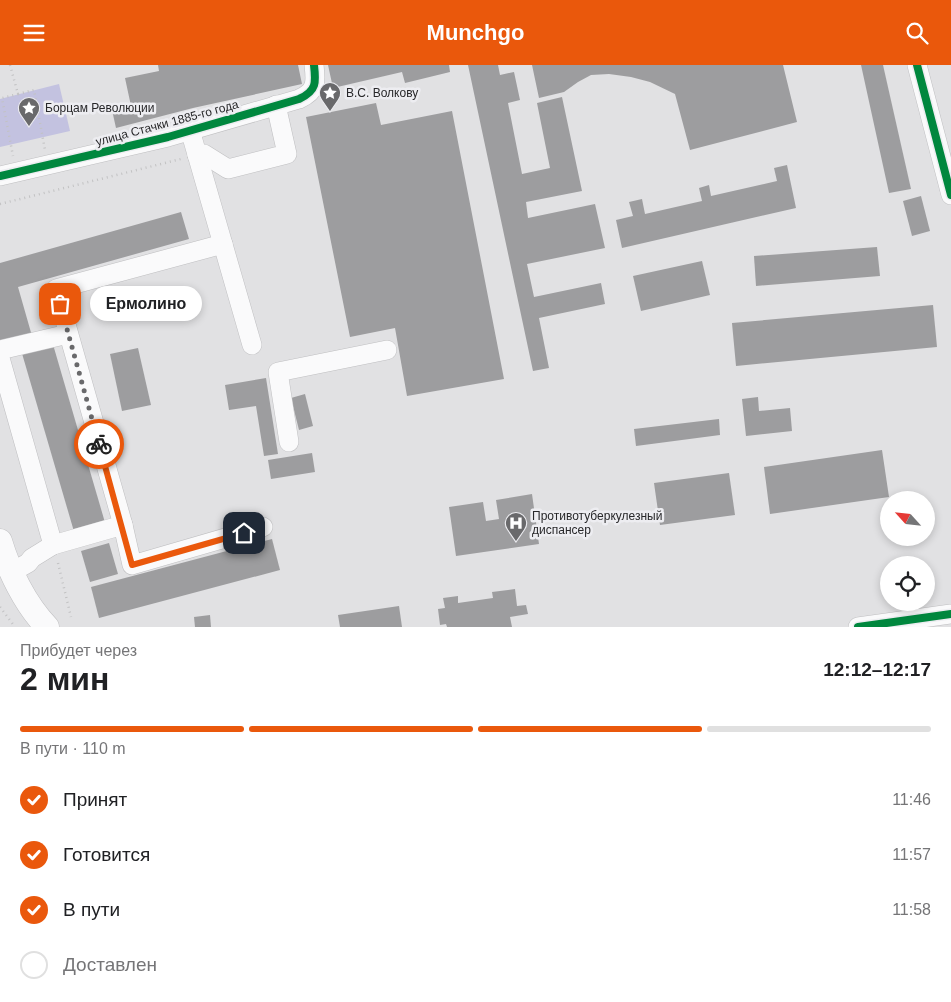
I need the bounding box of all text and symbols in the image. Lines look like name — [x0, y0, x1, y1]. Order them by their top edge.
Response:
icon: menu — [20, 19, 48, 47]
icon: search — [903, 19, 931, 47]
text: Munchgo — [427, 20, 524, 45]
place icon: В.С. Волкову — [318, 81, 342, 112]
place label: В.С. Волкову — [346, 86, 418, 100]
place icon: Борцам Революции — [17, 96, 41, 127]
street label: улица Стачки 1885-го года — [94, 97, 240, 149]
place label: Борцам Революции — [45, 101, 154, 115]
pin — [39, 283, 81, 325]
callout: Ермолино — [90, 287, 202, 321]
icon: bag — [46, 290, 74, 318]
text: Ермолино — [106, 295, 186, 312]
courier — [74, 419, 124, 469]
icon: bike — [85, 430, 113, 458]
north arrow — [880, 491, 935, 546]
map controls — [880, 491, 935, 611]
place label: Противотуберкулезный диспансер — [532, 509, 662, 537]
hospital icon: Противотуберкулезный диспансер — [504, 511, 528, 542]
pin — [223, 512, 265, 554]
icon: home — [230, 519, 258, 547]
button: locate — [880, 556, 935, 611]
text: Прибудет через — [20, 642, 137, 659]
text: 12:12–12:17 — [823, 659, 931, 680]
text: 2 мин — [20, 661, 109, 697]
text: В пути · 110 m — [20, 740, 126, 757]
icon: check — [20, 786, 48, 814]
text: Принят — [63, 789, 127, 810]
text: 11:46 — [892, 791, 931, 808]
icon: check — [20, 841, 48, 869]
text: Готовится — [63, 844, 150, 865]
text: 11:57 — [892, 846, 931, 863]
icon: check — [20, 896, 48, 924]
text: В пути — [63, 899, 120, 920]
text: 11:58 — [892, 901, 931, 918]
text: Доставлен — [63, 954, 157, 975]

